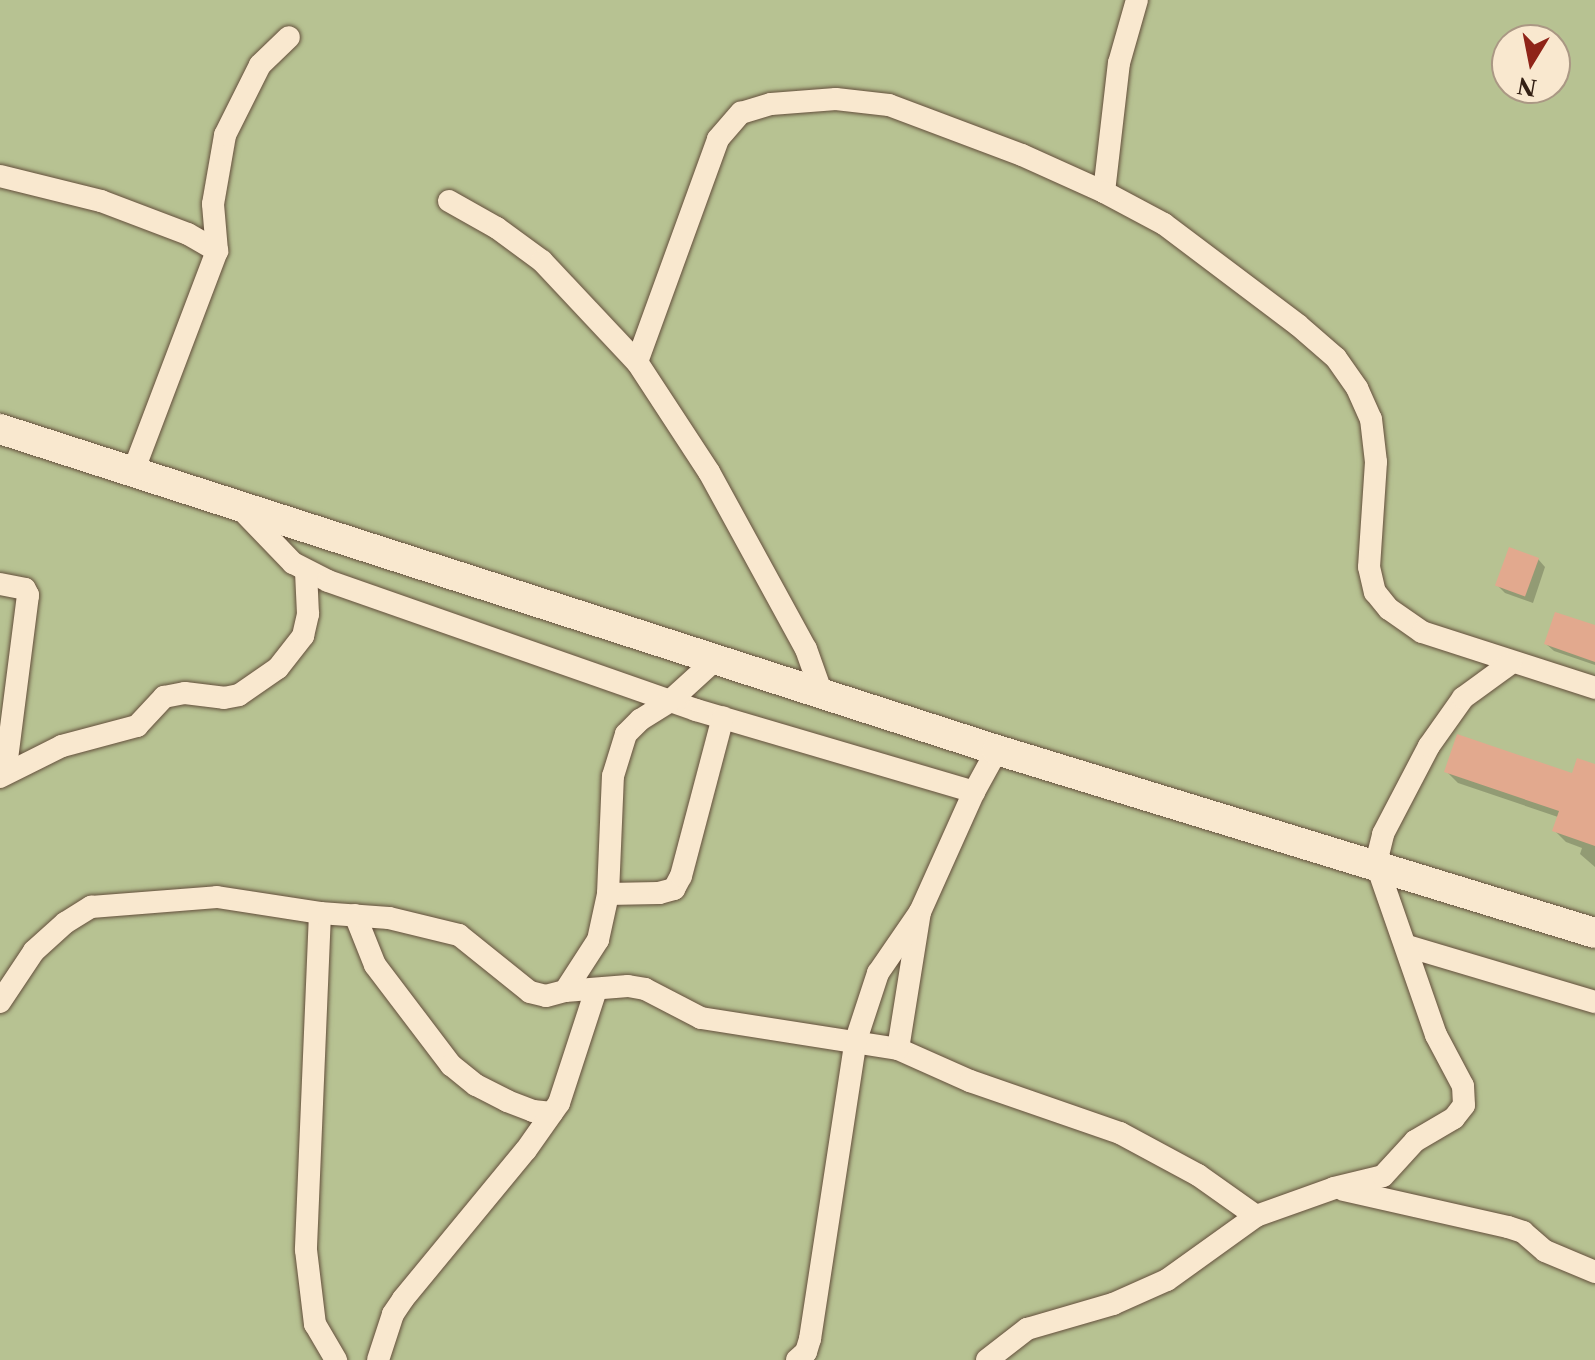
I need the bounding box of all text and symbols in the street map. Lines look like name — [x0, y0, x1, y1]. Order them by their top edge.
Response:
north arrow — [1491, 24, 1571, 104]
text: N — [1515, 71, 1539, 101]

